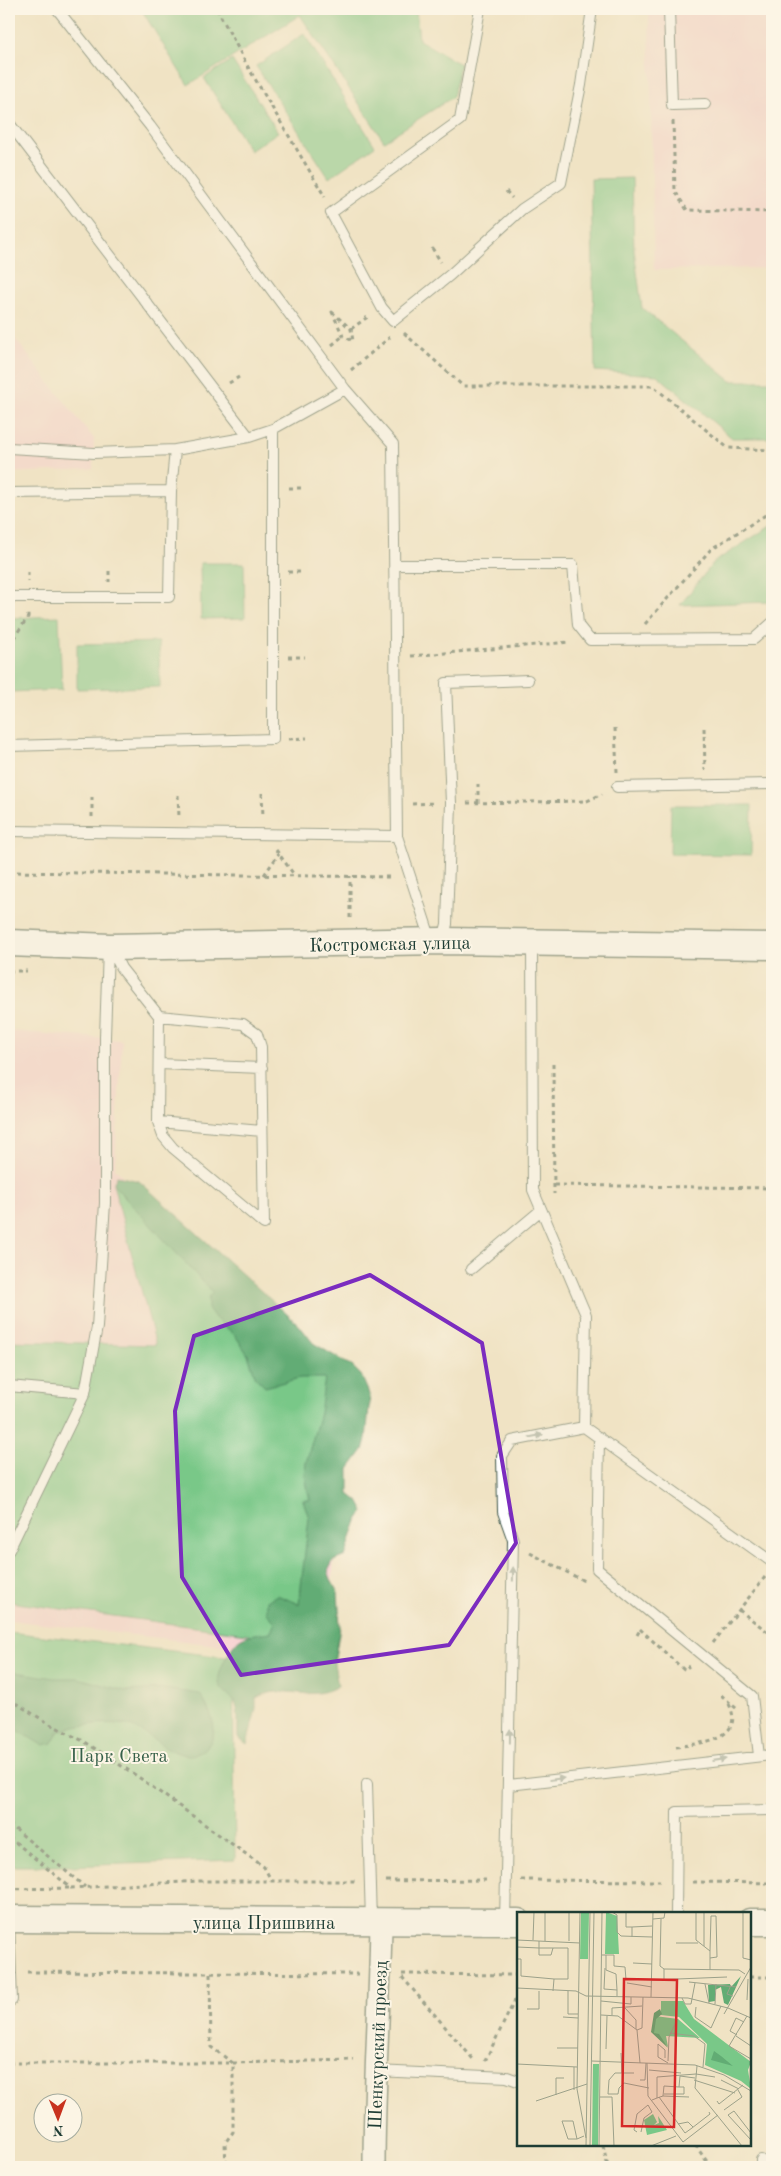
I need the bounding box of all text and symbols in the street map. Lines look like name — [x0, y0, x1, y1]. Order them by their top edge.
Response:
street label: Костромская улица — [309, 935, 472, 956]
one-way arrow — [528, 1432, 543, 1440]
one-way arrow — [509, 1566, 517, 1582]
one-way arrow — [506, 1728, 514, 1744]
park label: Парк Света — [70, 1748, 169, 1767]
one-way arrow — [711, 1756, 727, 1764]
one-way arrow — [550, 1775, 566, 1783]
inset map — [517, 1912, 751, 2146]
street label: улица Пришвина — [193, 1915, 336, 1934]
street label: Шенкурский проезд — [367, 1960, 392, 2130]
north arrow — [32, 2094, 82, 2144]
text: N — [52, 2123, 64, 2137]

